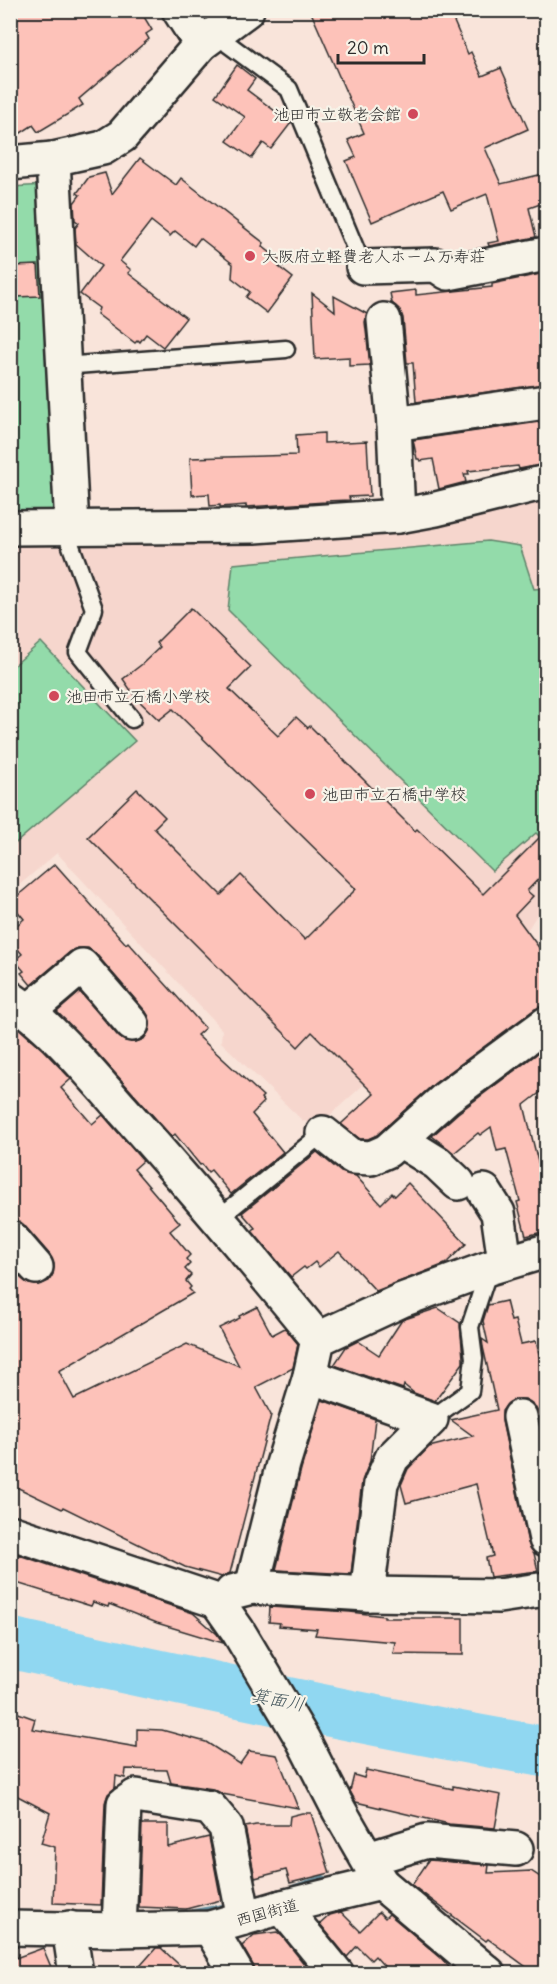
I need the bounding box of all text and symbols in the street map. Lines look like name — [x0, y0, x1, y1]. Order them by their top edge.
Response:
scale bar — [338, 27, 424, 65]
text: 20 m — [347, 36, 389, 59]
place label: 池田市立敬老会館 — [273, 104, 401, 124]
marker: 池田市立敬老会館 — [406, 107, 420, 121]
place label: 大阪府立軽費老人ホーム万寿荘 — [262, 246, 485, 266]
marker: 大阪府立軽費老人ホーム万寿荘 — [243, 249, 257, 263]
place label: 池田市立石橋小学校 — [66, 686, 210, 706]
marker: 池田市立石橋小学校 — [47, 689, 61, 703]
place label: 池田市立石橋中学校 — [322, 784, 466, 804]
marker: 池田市立石橋中学校 — [303, 787, 317, 801]
water label: 箕面川 — [249, 1683, 307, 1716]
street label: 西国街道 — [233, 1894, 301, 1930]

